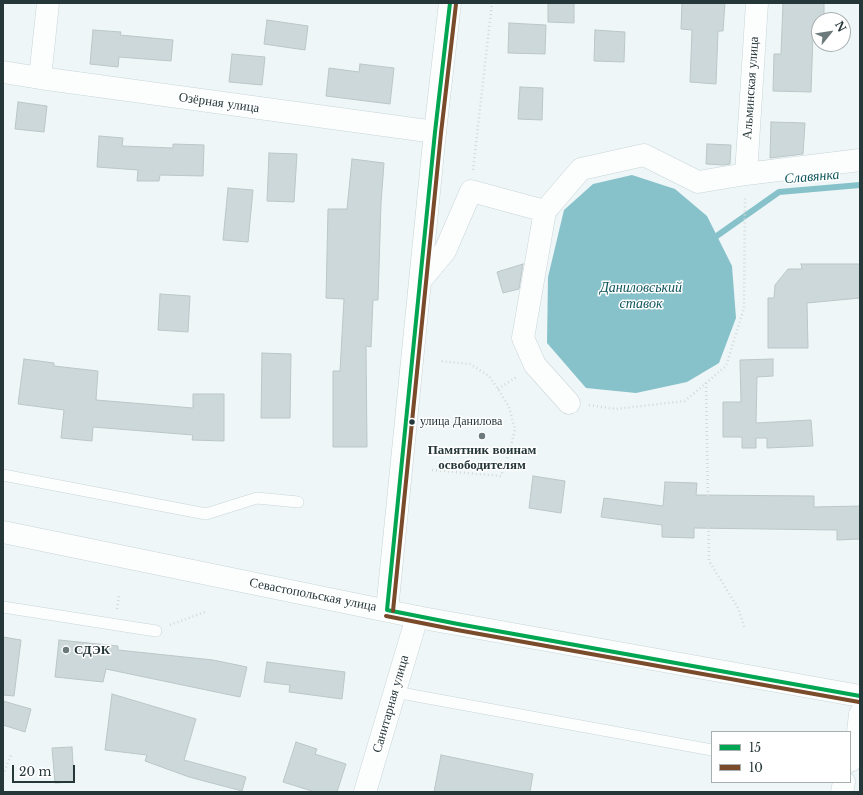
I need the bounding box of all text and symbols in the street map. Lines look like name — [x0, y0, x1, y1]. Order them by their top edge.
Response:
north arrow — [811, 12, 851, 52]
text: N — [832, 19, 849, 34]
street label: Альминская улица — [740, 36, 762, 140]
street label: Озёрная улица — [178, 90, 260, 116]
water label: Славянка — [784, 166, 840, 188]
water label: Даниловський ставок — [600, 280, 682, 312]
place label: улица Данилова — [420, 415, 502, 429]
marker: улица Данилова — [407, 417, 417, 427]
marker: Памятник воинам освободителям — [477, 431, 487, 441]
place label: Памятник воинам освободителям — [428, 442, 536, 473]
street label: Севастопольская улица — [248, 575, 378, 615]
place label: СДЭК — [74, 642, 110, 658]
marker: СДЭК — [61, 645, 71, 655]
street label: Санитарная улица — [370, 653, 412, 755]
legend — [711, 731, 851, 783]
text: 15 — [749, 740, 761, 755]
scale bar — [14, 757, 77, 783]
text: 10 — [749, 760, 763, 775]
text: 20 m — [19, 764, 51, 779]

